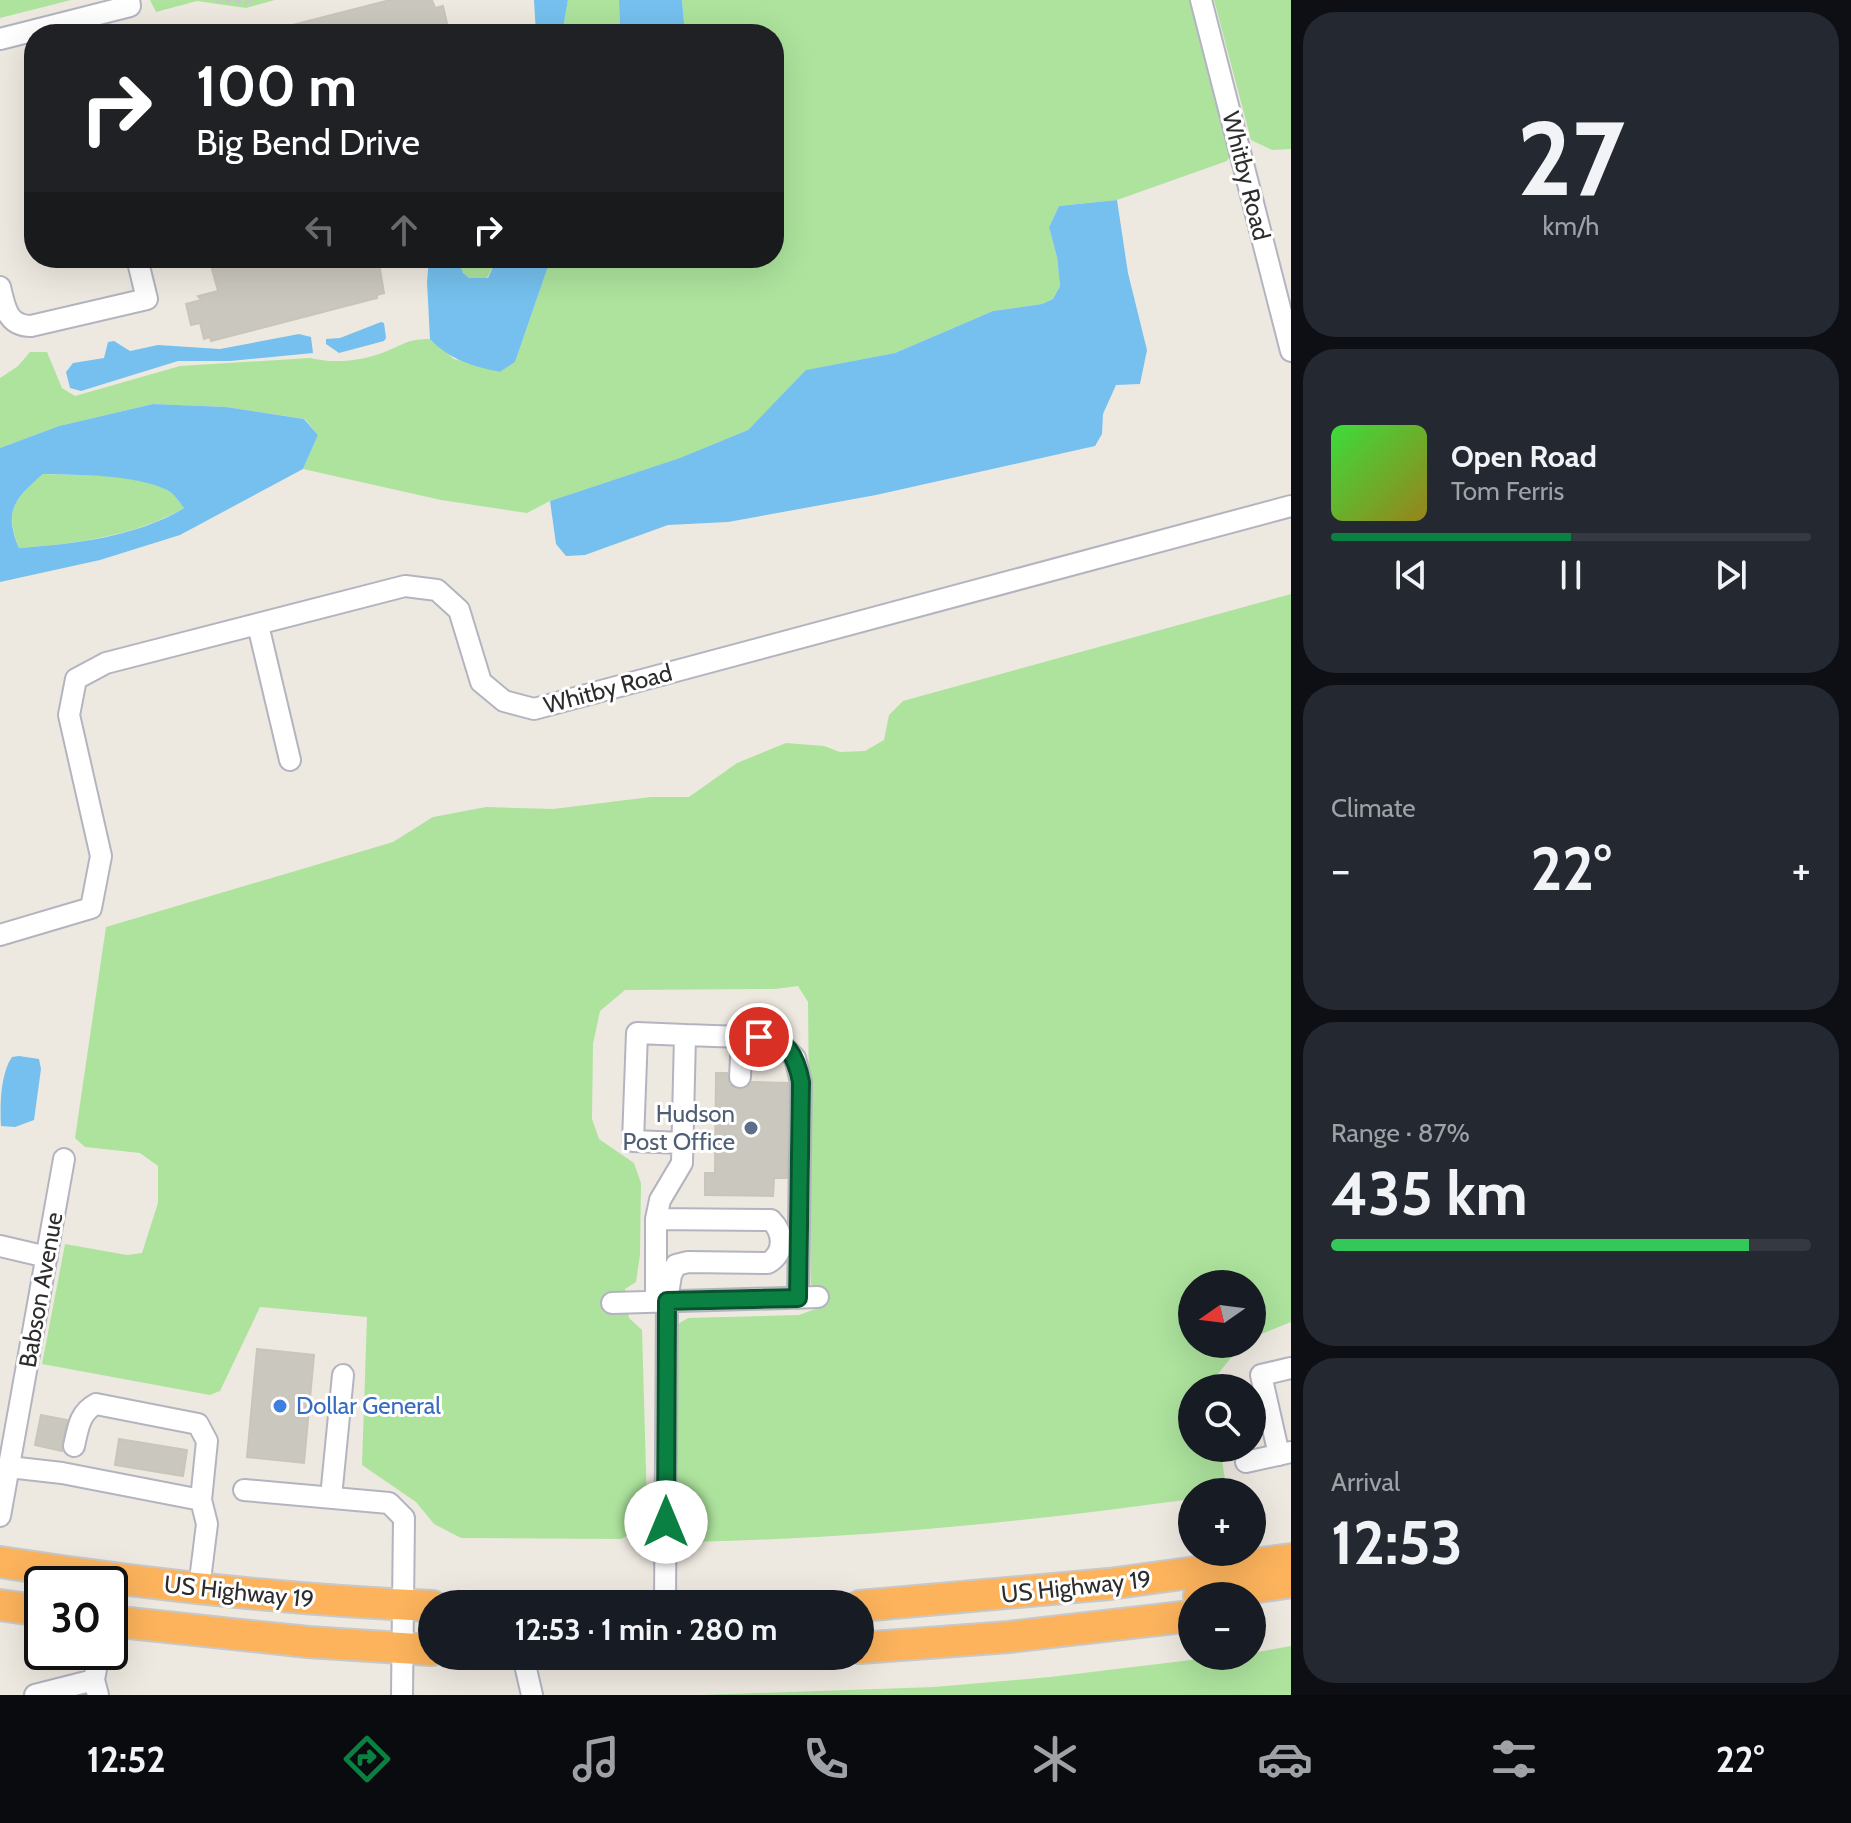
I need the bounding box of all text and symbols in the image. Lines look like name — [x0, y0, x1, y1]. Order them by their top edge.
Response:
text: 100 m — [196, 52, 357, 120]
icon: right — [64, 56, 168, 160]
text: 27 — [1517, 95, 1625, 221]
street label: Whitby Road — [1217, 109, 1276, 243]
text: Big Bend Drive — [196, 120, 420, 164]
icon: left — [298, 208, 342, 252]
icon: ahead — [382, 208, 426, 252]
icon: right — [466, 208, 510, 252]
text: km/h — [1543, 210, 1599, 242]
text: Open Road — [1451, 438, 1597, 475]
text: Tom Ferris — [1451, 475, 1564, 507]
icon: previous — [1389, 553, 1433, 597]
icon: pause — [1549, 553, 1593, 597]
icon: next — [1709, 553, 1753, 597]
street label: Whitby Road — [541, 657, 675, 720]
text: Climate — [1331, 792, 1416, 824]
text: 22° — [1531, 832, 1611, 905]
text: − — [1331, 843, 1350, 896]
text: + — [1792, 843, 1811, 896]
pin — [725, 1003, 793, 1071]
icon: arrive — [737, 1015, 781, 1059]
place label: Hudson Post Office — [623, 1099, 735, 1156]
text: Range · 87% — [1331, 1117, 1470, 1149]
marker: Hudson Post Office — [742, 1119, 760, 1137]
text: 435 km — [1331, 1157, 1528, 1230]
street label: Babson Avenue — [13, 1210, 68, 1370]
north arrow — [1178, 1270, 1266, 1358]
map controls — [1178, 1270, 1266, 1670]
button: search — [1178, 1374, 1266, 1462]
place label: Dollar General — [296, 1391, 441, 1420]
marker: Dollar General — [271, 1397, 289, 1415]
text: Arrival — [1331, 1466, 1400, 1498]
button: + — [1178, 1478, 1266, 1566]
position arrow — [624, 1480, 708, 1564]
text: 12:53 — [1331, 1506, 1463, 1579]
street label: US Highway 19 — [999, 1564, 1152, 1609]
speed limit sign: 30 — [24, 1566, 128, 1670]
street label: US Highway 19 — [163, 1569, 316, 1614]
button: − — [1178, 1582, 1266, 1670]
text: 12:53 · 1 min · 280 m — [515, 1611, 777, 1648]
icon: directions — [339, 1731, 395, 1787]
icon: music — [568, 1731, 624, 1787]
icon: phone — [798, 1731, 854, 1787]
icon: climate — [1027, 1731, 1083, 1787]
icon: car — [1257, 1731, 1313, 1787]
icon: filters — [1486, 1731, 1542, 1787]
text: 12:52 — [87, 1737, 165, 1781]
text: 22° — [1716, 1737, 1764, 1781]

